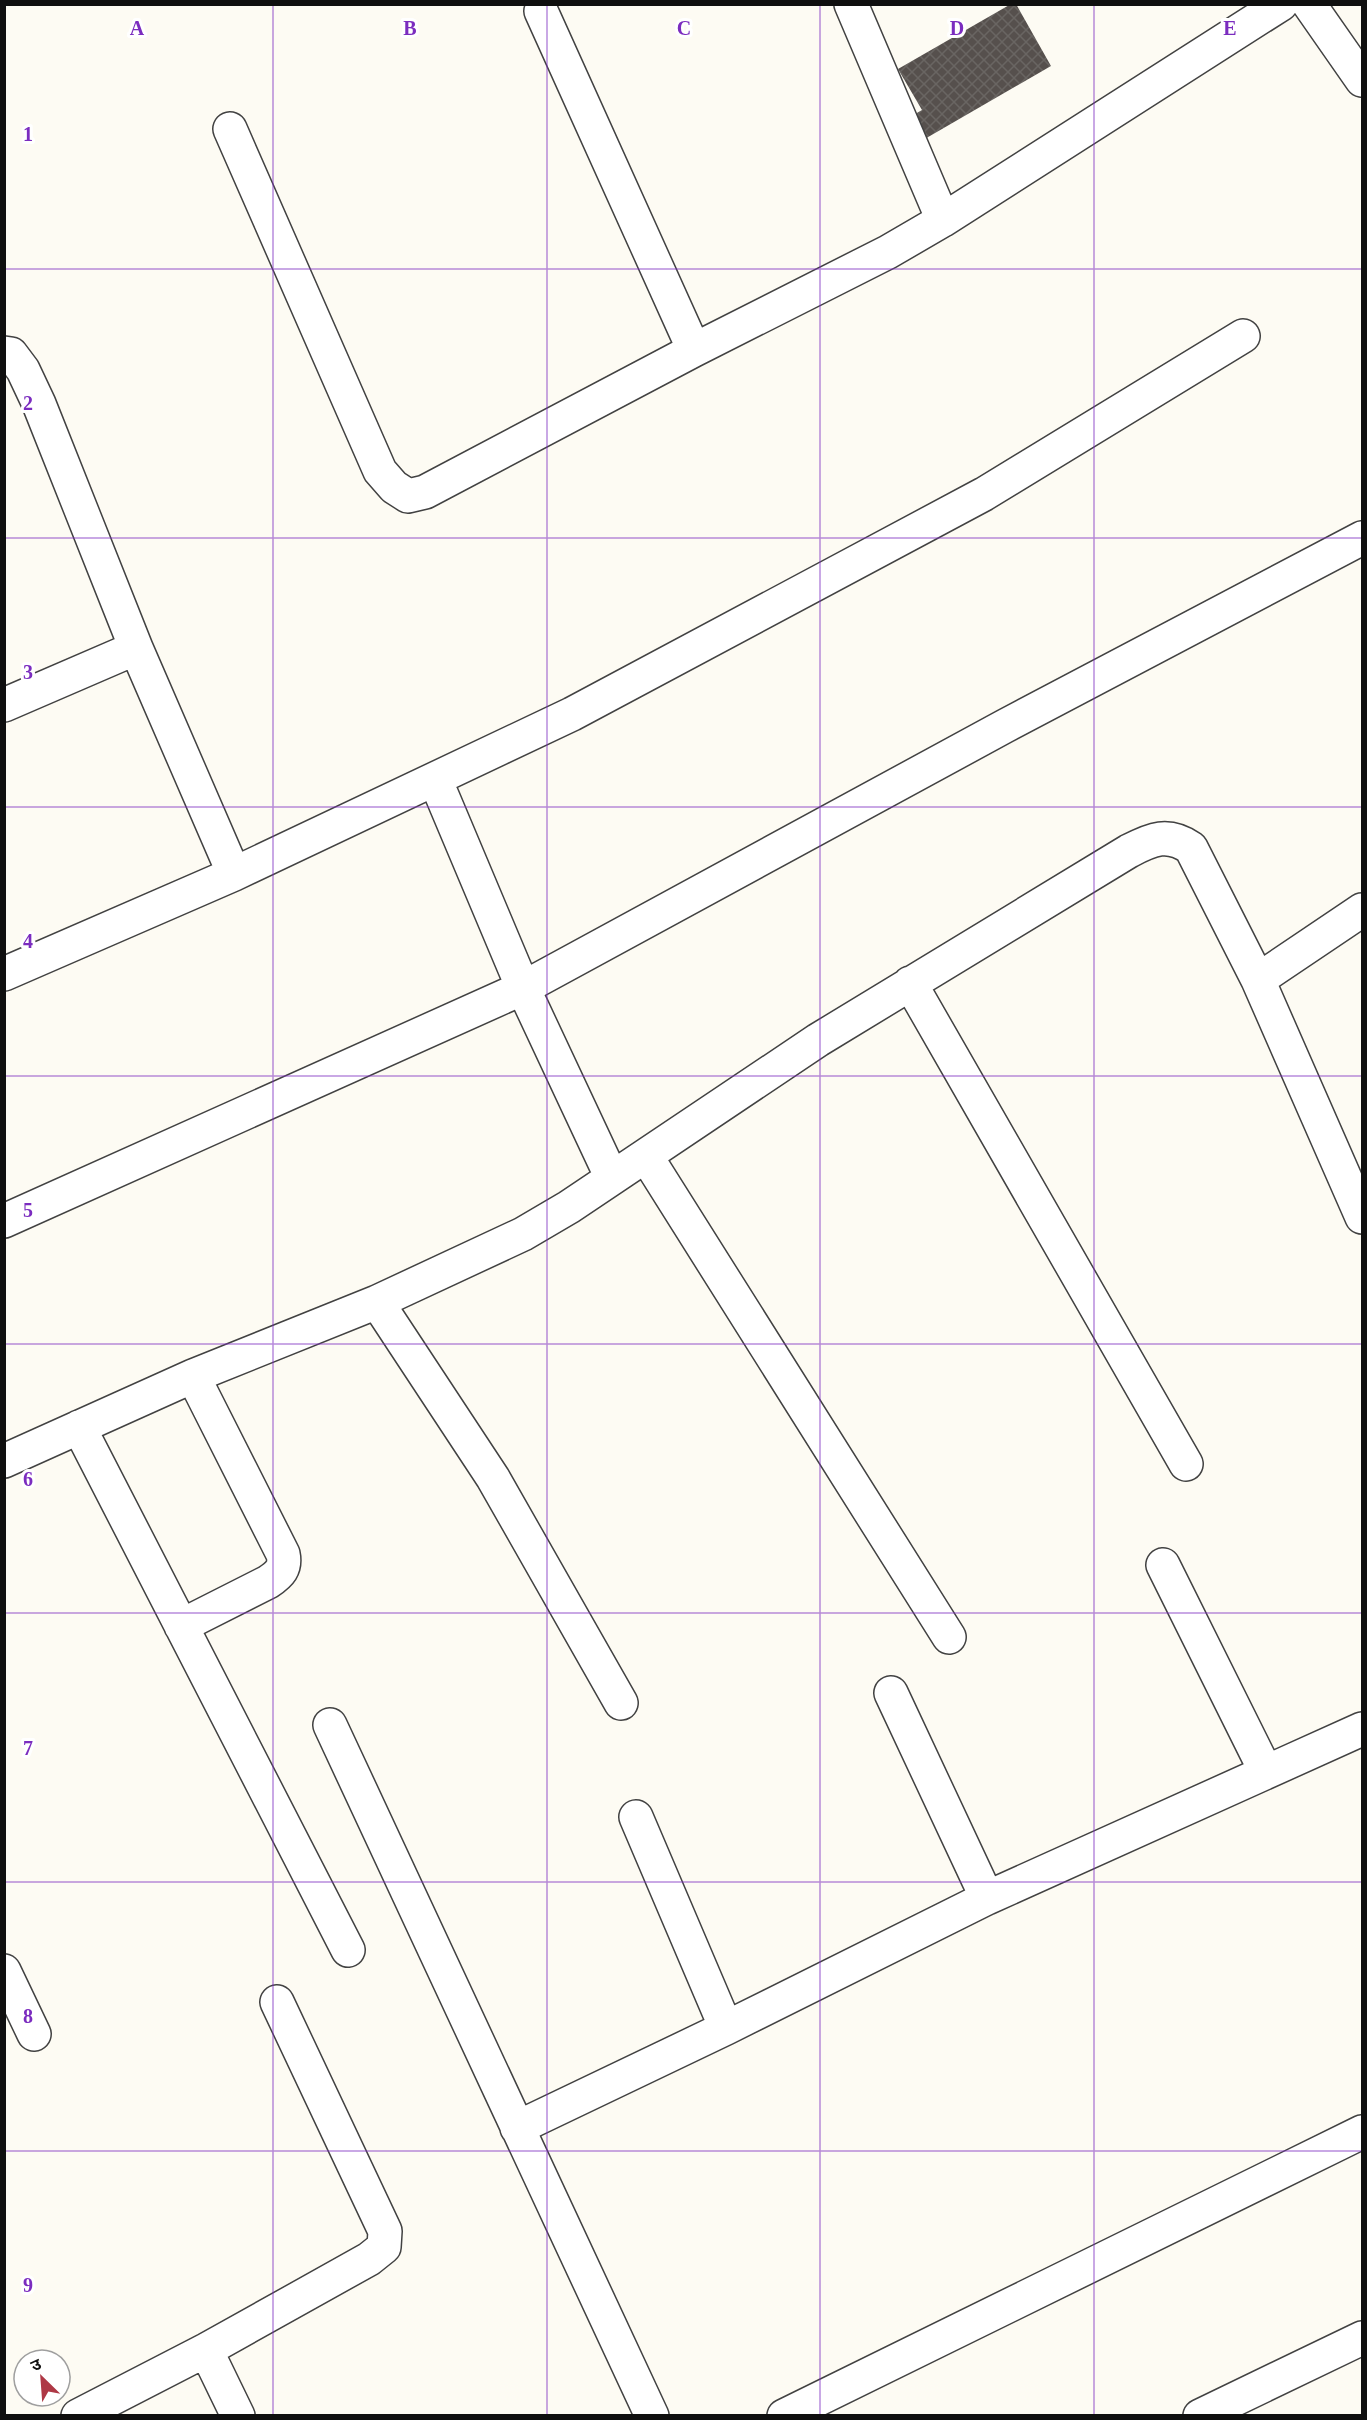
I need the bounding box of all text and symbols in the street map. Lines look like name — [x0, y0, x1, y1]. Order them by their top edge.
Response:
text: A — [130, 17, 145, 39]
text: B — [403, 17, 417, 39]
text: C — [677, 17, 691, 39]
text: D — [950, 17, 964, 39]
text: E — [1223, 17, 1237, 39]
text: 1 — [23, 123, 33, 145]
text: 2 — [23, 392, 33, 414]
text: 3 — [23, 661, 33, 683]
text: 4 — [23, 930, 33, 952]
text: 5 — [23, 1199, 33, 1221]
text: 6 — [23, 1468, 33, 1490]
text: 7 — [23, 1737, 33, 1759]
text: 8 — [23, 2005, 33, 2027]
text: 9 — [23, 2274, 33, 2296]
north arrow — [12, 2348, 72, 2408]
text: उ — [28, 2355, 44, 2375]

